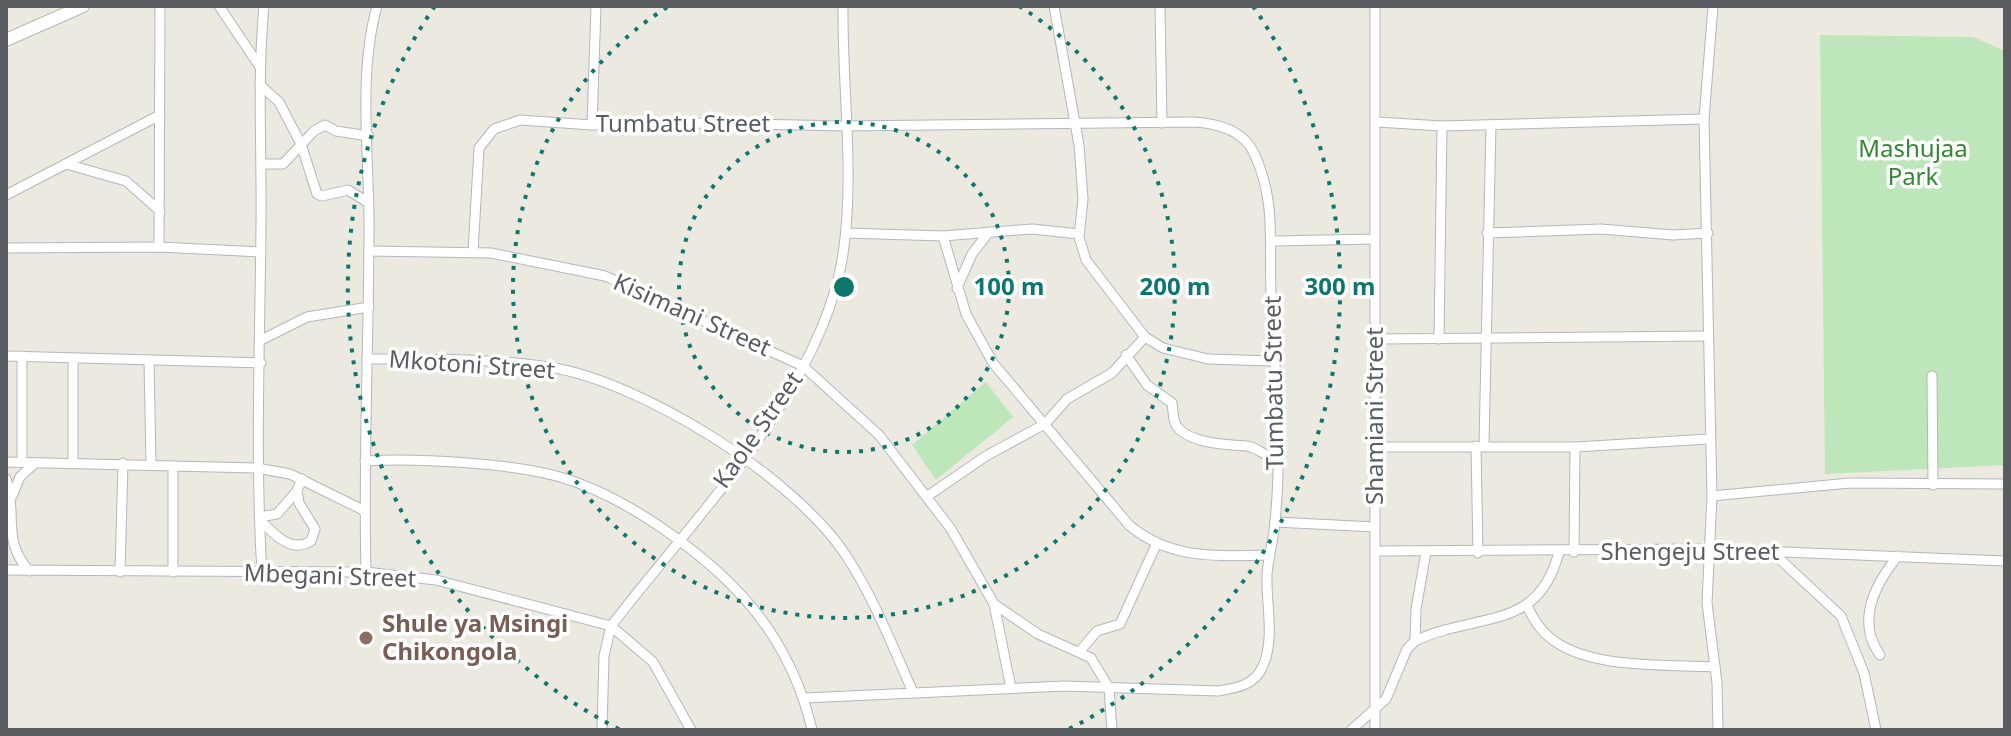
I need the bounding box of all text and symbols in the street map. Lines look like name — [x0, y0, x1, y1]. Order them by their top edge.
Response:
street label: Tumbatu Street — [596, 106, 771, 139]
park label: Mashujaa Park — [1858, 131, 1968, 192]
street label: Kisimani Street — [609, 264, 777, 363]
text: 100 m — [974, 269, 1044, 302]
text: 200 m — [1140, 269, 1210, 302]
text: 300 m — [1305, 269, 1375, 302]
centre of rings — [830, 273, 858, 301]
street label: Tumbatu Street — [1254, 295, 1291, 470]
street label: Shamiani Street — [1357, 327, 1390, 505]
street label: Mkotoni Street — [388, 341, 557, 386]
street label: Kaole Street — [704, 364, 809, 494]
street label: Shengeju Street — [1601, 534, 1780, 567]
street label: Mbegani Street — [243, 555, 417, 594]
place label: Shule ya Msingi Chikongola — [382, 606, 568, 667]
marker: Shule ya Msingi Chikongola — [357, 629, 375, 647]

